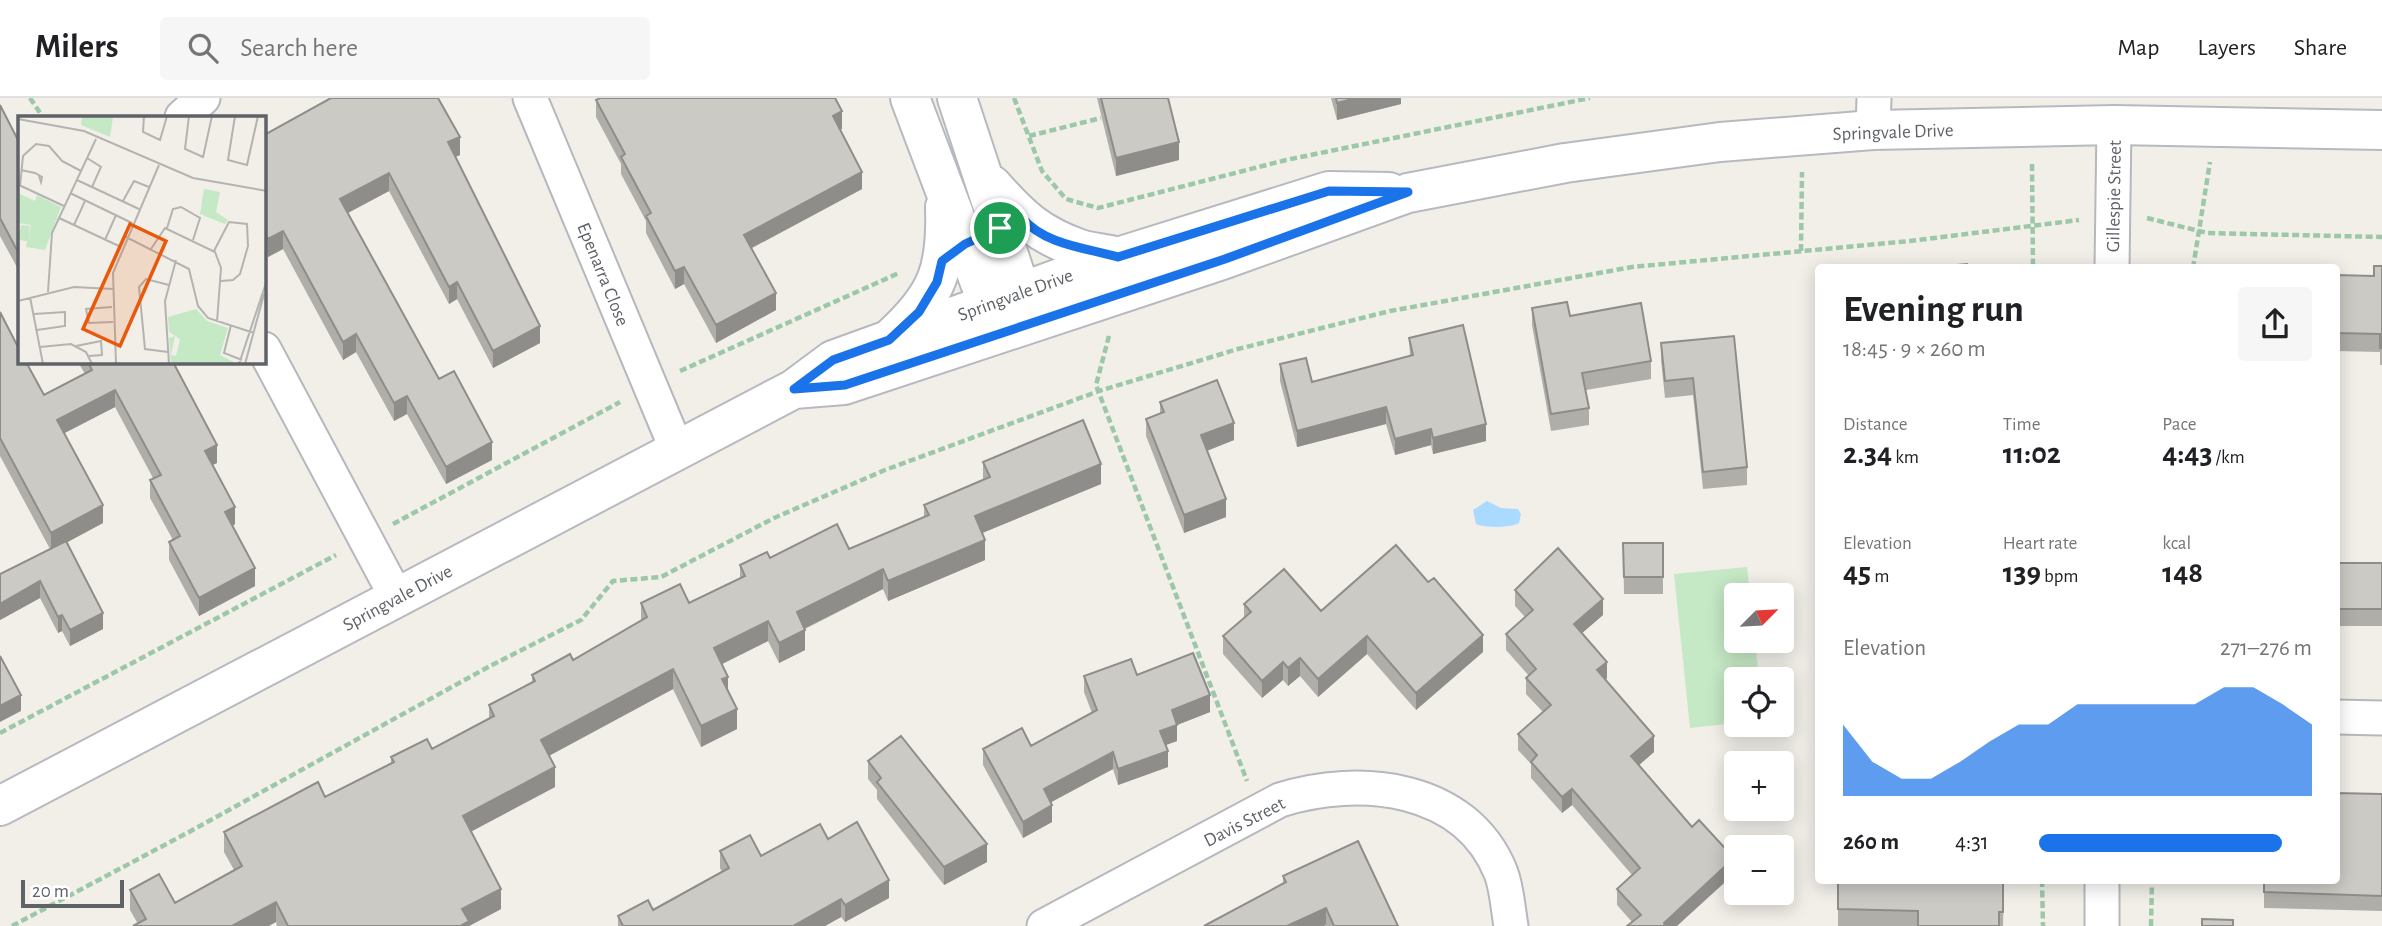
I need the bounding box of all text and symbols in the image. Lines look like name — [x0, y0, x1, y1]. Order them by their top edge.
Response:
search box — [160, 17, 650, 80]
icon: search — [184, 29, 222, 67]
text: Milers — [35, 31, 118, 64]
text: Search here — [240, 35, 358, 61]
text: Map — [2117, 36, 2159, 60]
text: Layers — [2197, 36, 2256, 60]
text: Share — [2294, 36, 2347, 60]
inset map — [18, 116, 266, 364]
street label: Springvale Drive — [1832, 121, 1954, 144]
street label: Gillespie Street — [2104, 140, 2125, 252]
pin — [970, 198, 1030, 258]
icon: arrive — [981, 209, 1019, 247]
street label: Epenarra Close — [573, 220, 632, 329]
street label: Springvale Drive — [955, 266, 1076, 325]
button: share — [2238, 287, 2312, 361]
text: Evening run — [1843, 291, 2024, 329]
text: 18:45 · 9 × 260 m — [1843, 338, 1986, 361]
text: Distance — [1843, 415, 1907, 434]
text: Time — [2003, 415, 2041, 434]
text: Pace — [2162, 415, 2197, 434]
text: 2.34 — [1843, 439, 1892, 469]
text: 11:02 — [2003, 439, 2061, 469]
text: 4:43 — [2162, 439, 2212, 469]
text: km — [1892, 448, 1919, 467]
text: /km — [2212, 448, 2245, 467]
text: Elevation — [1843, 534, 1912, 553]
text: Heart rate — [2003, 534, 2077, 553]
text: kcal — [2162, 534, 2191, 553]
text: 45 — [1843, 558, 1871, 588]
text: 139 — [2003, 558, 2041, 588]
text: 148 — [2162, 558, 2203, 588]
street label: Springvale Drive — [340, 562, 456, 635]
text: m — [1871, 567, 1889, 586]
text: bpm — [2041, 567, 2078, 586]
north arrow — [1724, 583, 1794, 653]
map controls — [1724, 583, 1794, 905]
text: Elevation — [1843, 637, 1926, 660]
text: 271–276 m — [2220, 637, 2312, 660]
button: locate — [1724, 667, 1794, 737]
button: + — [1724, 751, 1794, 821]
street label: Davis Street — [1201, 794, 1288, 851]
text: 260 m — [1843, 831, 1899, 854]
text: 4:31 — [1955, 831, 1989, 854]
button: − — [1724, 835, 1794, 905]
scale bar — [21, 877, 124, 909]
text: 20 m — [32, 882, 69, 901]

